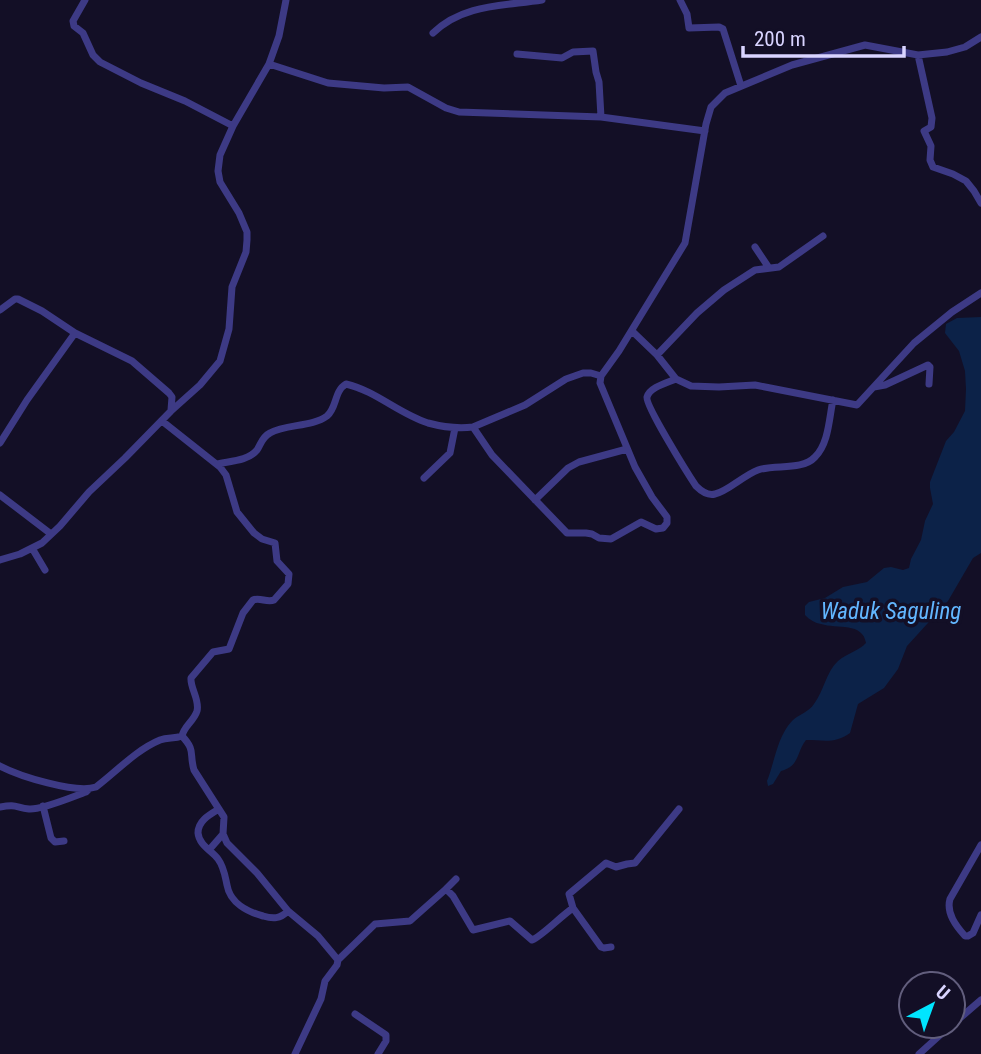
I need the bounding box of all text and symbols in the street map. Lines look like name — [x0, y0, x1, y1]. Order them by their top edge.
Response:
scale bar — [743, 14, 904, 58]
text: 200 m — [754, 27, 806, 51]
water label: Waduk Saguling — [821, 598, 961, 625]
north arrow — [897, 970, 967, 1040]
text: U — [931, 980, 954, 1005]

